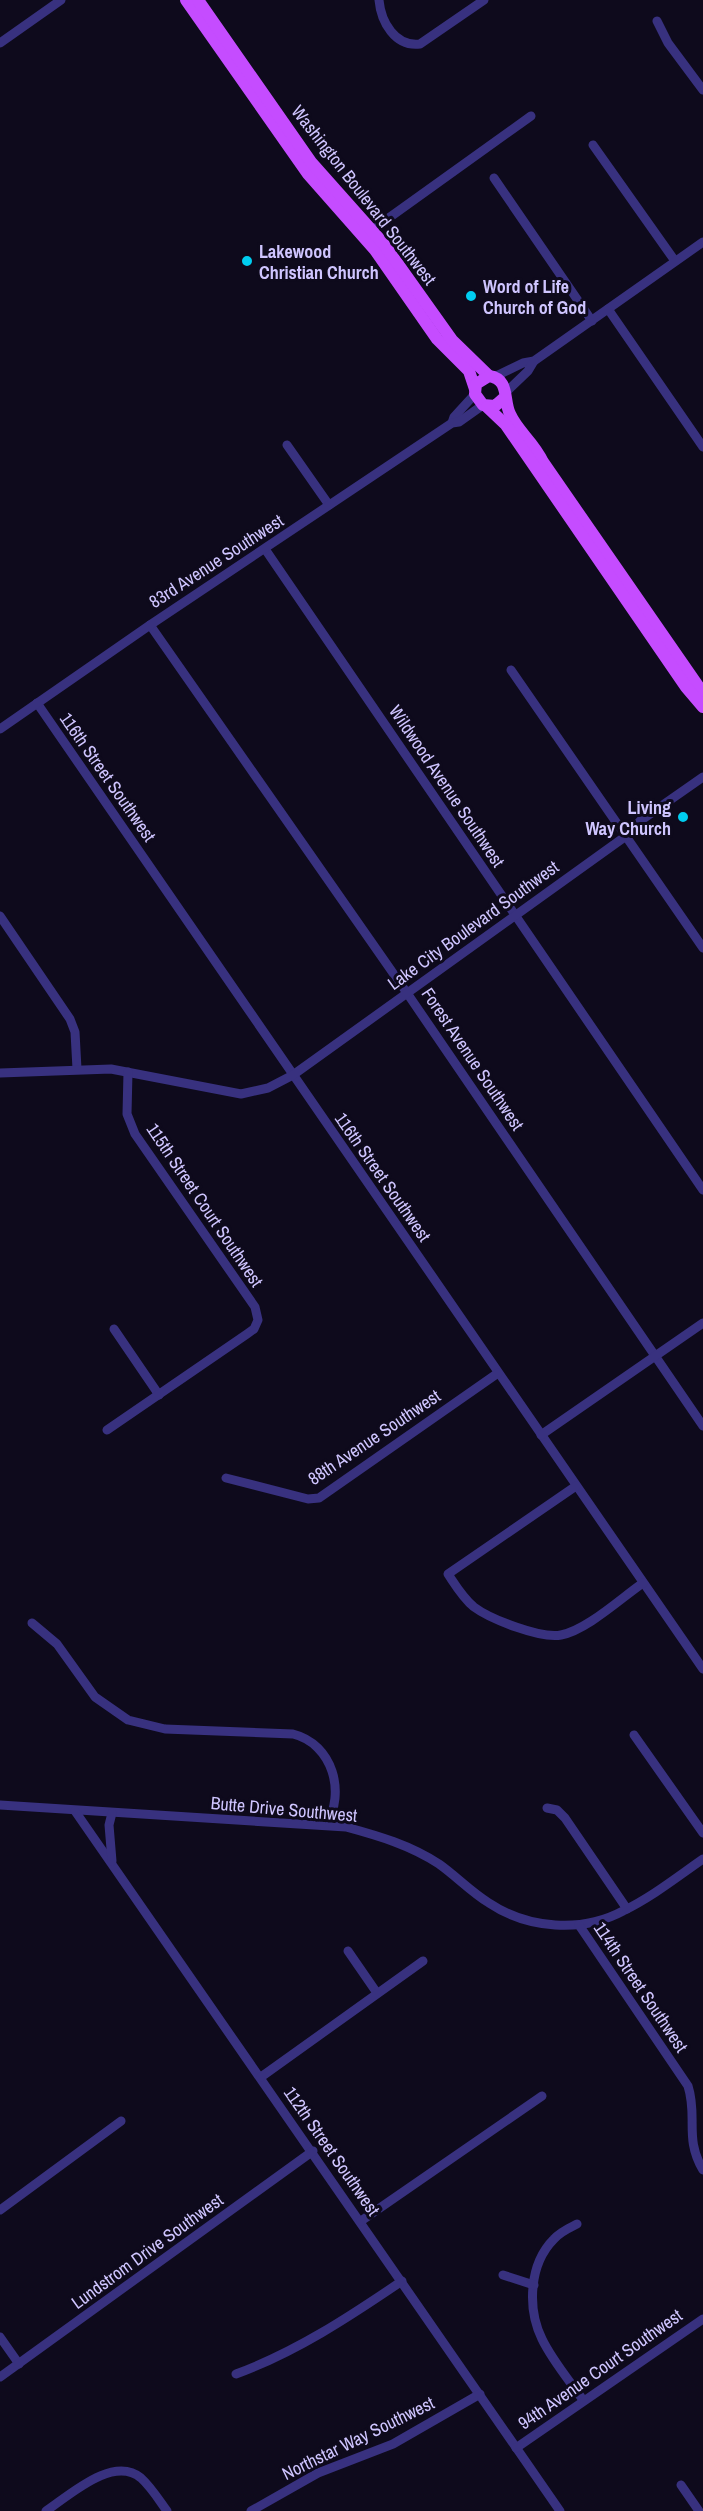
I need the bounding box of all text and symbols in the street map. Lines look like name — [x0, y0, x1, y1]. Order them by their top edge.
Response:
street label: Washington Boulevard Southwest — [286, 100, 442, 290]
place label: Lakewood Christian Church — [259, 239, 379, 285]
marker: Lakewood Christian Church — [240, 254, 254, 268]
place label: Word of Life Church of God — [483, 274, 586, 320]
marker: Word of Life Church of God — [464, 289, 478, 303]
street label: 83rd Avenue Southwest — [144, 508, 288, 614]
street label: Wildwood Avenue Southwest — [383, 700, 511, 872]
street label: 116th Street Southwest — [54, 707, 162, 847]
place label: Living Way Church — [585, 795, 671, 841]
marker: Living Way Church — [676, 810, 690, 824]
street label: Lake City Boulevard Southwest — [382, 854, 564, 996]
street label: Forest Avenue Southwest — [416, 983, 530, 1135]
street label: 116th Street Southwest — [329, 1107, 437, 1247]
street label: 115th Street Court Southwest — [141, 1118, 269, 1292]
street label: 88th Avenue Southwest — [303, 1383, 445, 1491]
street label: Butte Drive Southwest — [210, 1790, 358, 1828]
street label: 114th Street Southwest — [588, 1917, 694, 2057]
street label: 112th Street Southwest — [278, 2081, 386, 2221]
street label: Lundstrom Drive Southwest — [66, 2187, 228, 2315]
street label: 94th Avenue Court Southwest — [513, 2303, 687, 2435]
street label: Northstar Way Southwest — [278, 2390, 438, 2486]

